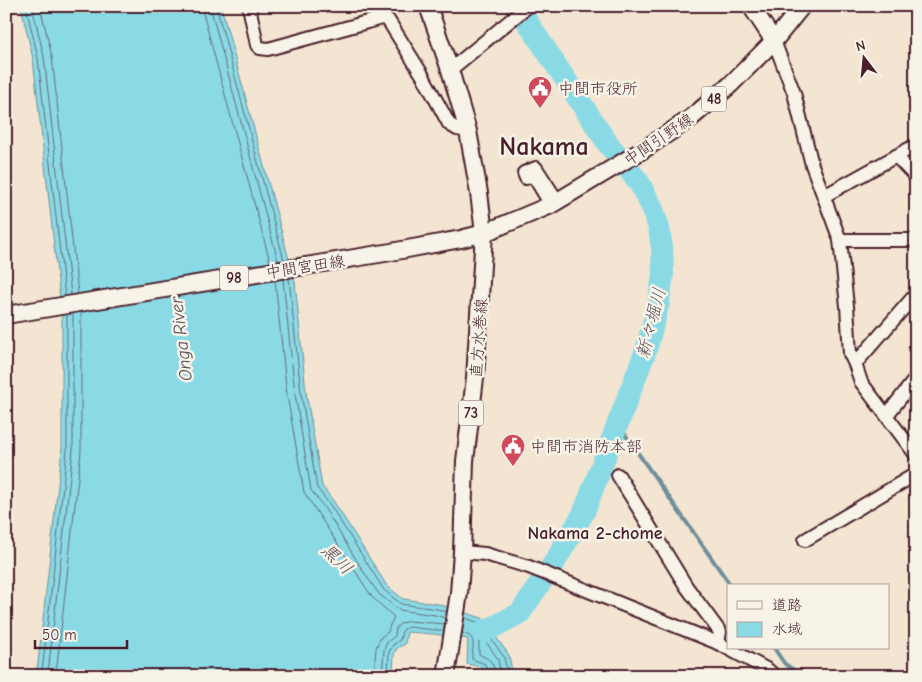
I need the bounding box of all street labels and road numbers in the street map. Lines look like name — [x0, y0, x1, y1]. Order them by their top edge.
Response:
road number: 48 — [702, 86, 726, 112]
street label: 中間引野線 — [620, 110, 697, 170]
street label: 中間宮田線 — [264, 252, 346, 282]
road number: 98 — [220, 266, 248, 290]
street label: 直方水巻線 — [467, 298, 491, 379]
road number: 73 — [458, 400, 484, 426]

